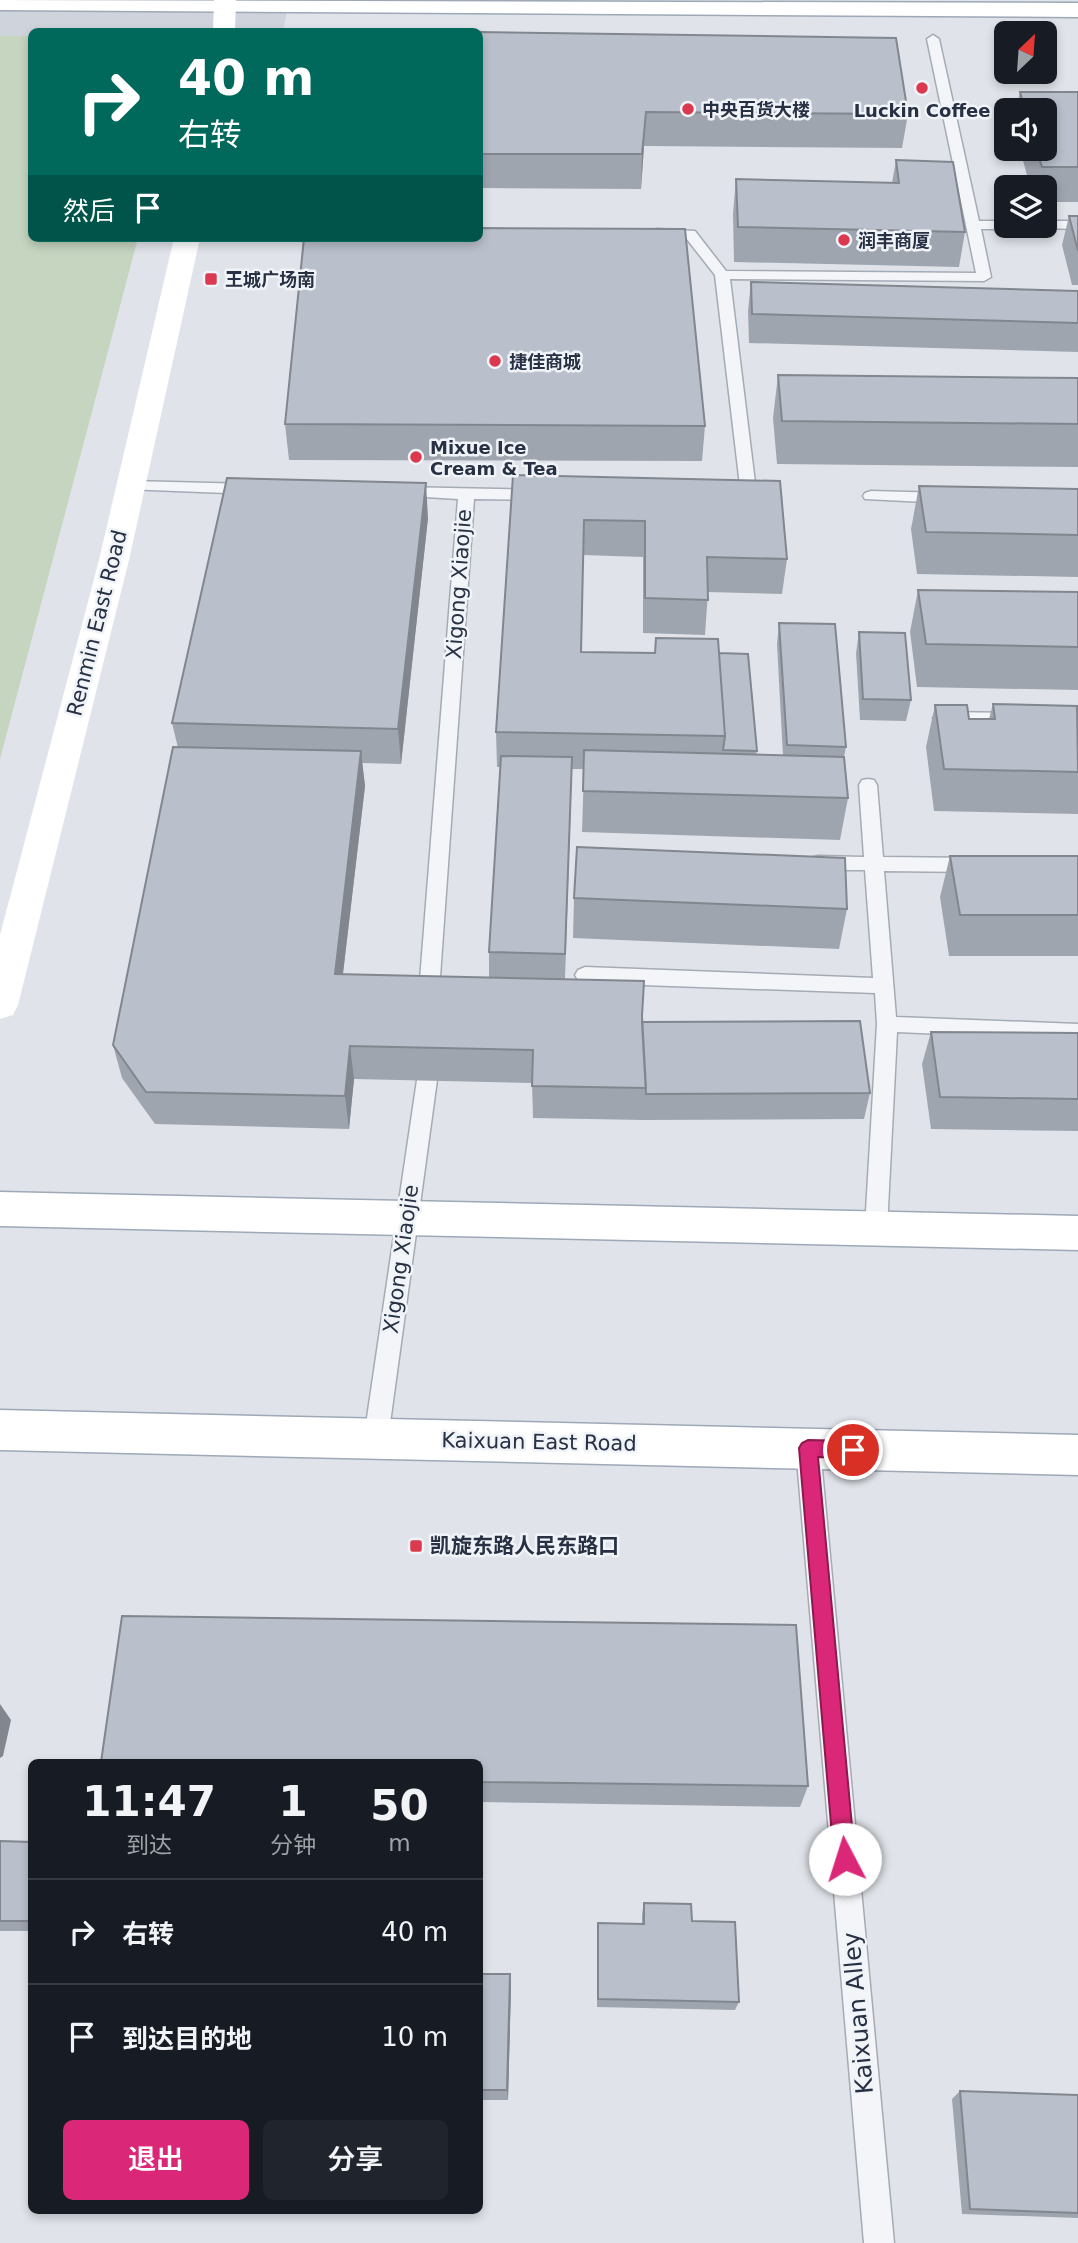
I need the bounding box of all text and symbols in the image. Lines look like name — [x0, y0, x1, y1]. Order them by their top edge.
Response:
north arrow — [994, 21, 1057, 84]
map controls — [994, 21, 1057, 238]
text: 40 m — [178, 50, 314, 107]
icon: right — [63, 56, 154, 147]
marker: Luckin Coffee — [914, 80, 930, 96]
button: sound — [994, 98, 1057, 161]
place label: 中央百货大楼 — [702, 99, 810, 120]
place label: Luckin Coffee — [854, 100, 990, 121]
marker: 中央百货大楼 — [680, 101, 696, 117]
text: 右转 — [178, 116, 242, 154]
button: layers — [994, 175, 1057, 238]
icon: arrive — [129, 189, 167, 227]
text: 然后 — [63, 196, 115, 226]
place label: 润丰商厦 — [858, 230, 930, 251]
marker: 润丰商厦 — [836, 232, 852, 248]
place label: 王城广场南 — [225, 269, 315, 290]
marker: 王城广场南 — [203, 271, 219, 287]
place label: 捷佳商城 — [509, 351, 581, 372]
marker: 捷佳商城 — [487, 353, 503, 369]
place label: Mixue Ice Cream & Tea — [430, 437, 558, 479]
marker: Mixue Ice Cream & Tea — [408, 449, 424, 465]
street label: Xigong Xiaojie — [442, 508, 476, 660]
street label: Renmin East Road — [62, 528, 132, 718]
street label: Xigong Xiaojie — [379, 1183, 423, 1335]
pin — [823, 1420, 883, 1480]
street label: Kaixuan East Road — [441, 1428, 637, 1456]
icon: arrive — [834, 1431, 872, 1469]
place label: 凯旋东路人民东路口 — [430, 1534, 619, 1558]
marker: 凯旋东路人民东路口 — [408, 1538, 424, 1554]
text: 11:47 — [82, 1777, 216, 1826]
text: 1 — [278, 1777, 308, 1826]
text: 50 — [370, 1781, 429, 1830]
position arrow — [808, 1822, 882, 1896]
text: m — [388, 1830, 411, 1856]
text: 到达 — [126, 1832, 172, 1858]
text: 分钟 — [270, 1832, 316, 1858]
icon: right — [63, 1913, 101, 1951]
text: 40 m — [381, 1917, 448, 1947]
text: 右转 — [122, 1919, 174, 1949]
street label: Kaixuan Alley — [837, 1931, 879, 2095]
icon: arrive — [63, 2018, 101, 2056]
text: 10 m — [381, 2022, 448, 2052]
text: 到达目的地 — [122, 2024, 252, 2054]
button: 退出 — [63, 2120, 249, 2200]
button: 分享 — [263, 2120, 448, 2200]

